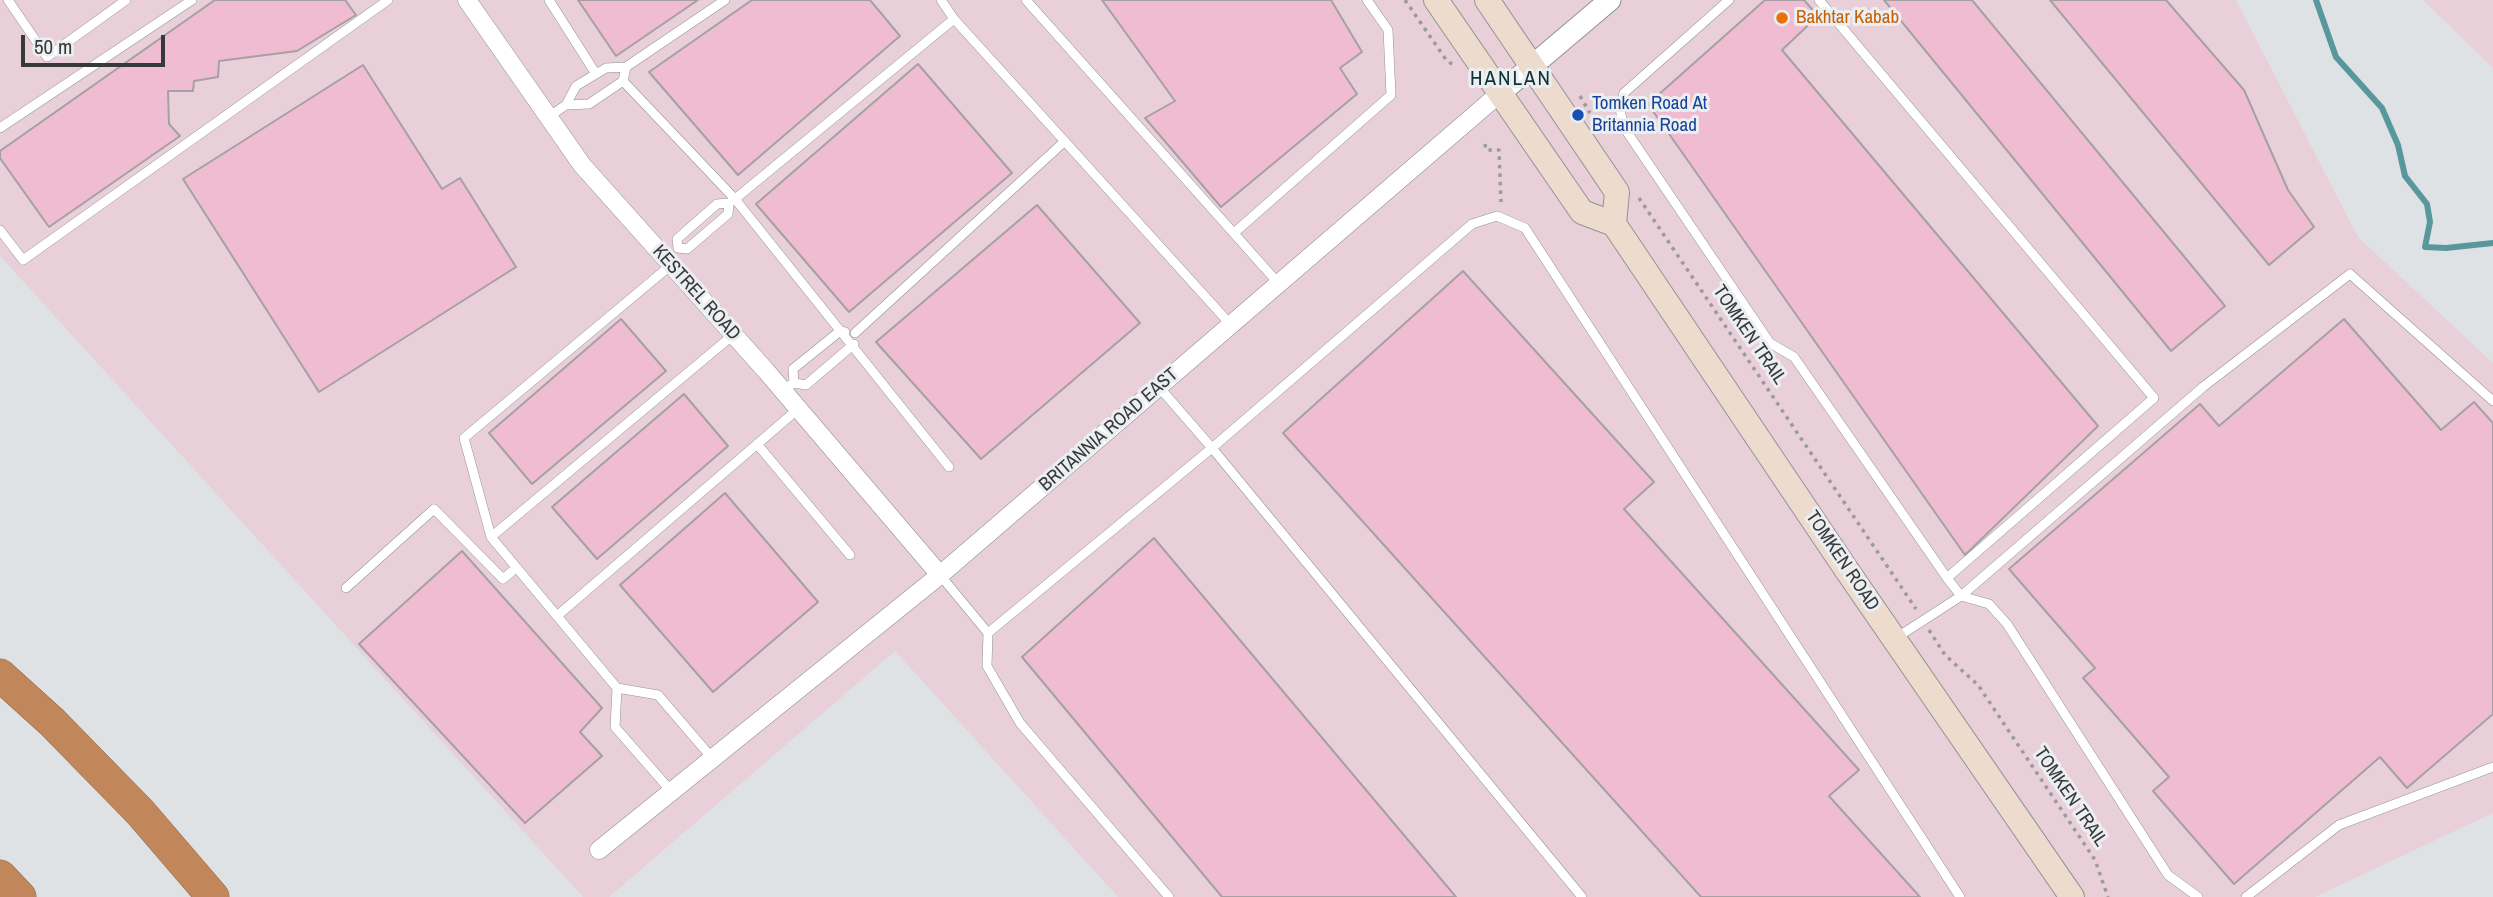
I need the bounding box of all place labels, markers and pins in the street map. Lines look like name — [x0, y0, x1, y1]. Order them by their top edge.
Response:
place label: Bakhtar Kabab — [1796, 7, 1899, 29]
marker: Bakhtar Kabab — [1774, 10, 1790, 26]
place label: Tomken Road At Britannia Road — [1592, 93, 1707, 137]
marker: Tomken Road At Britannia Road — [1570, 107, 1586, 123]

